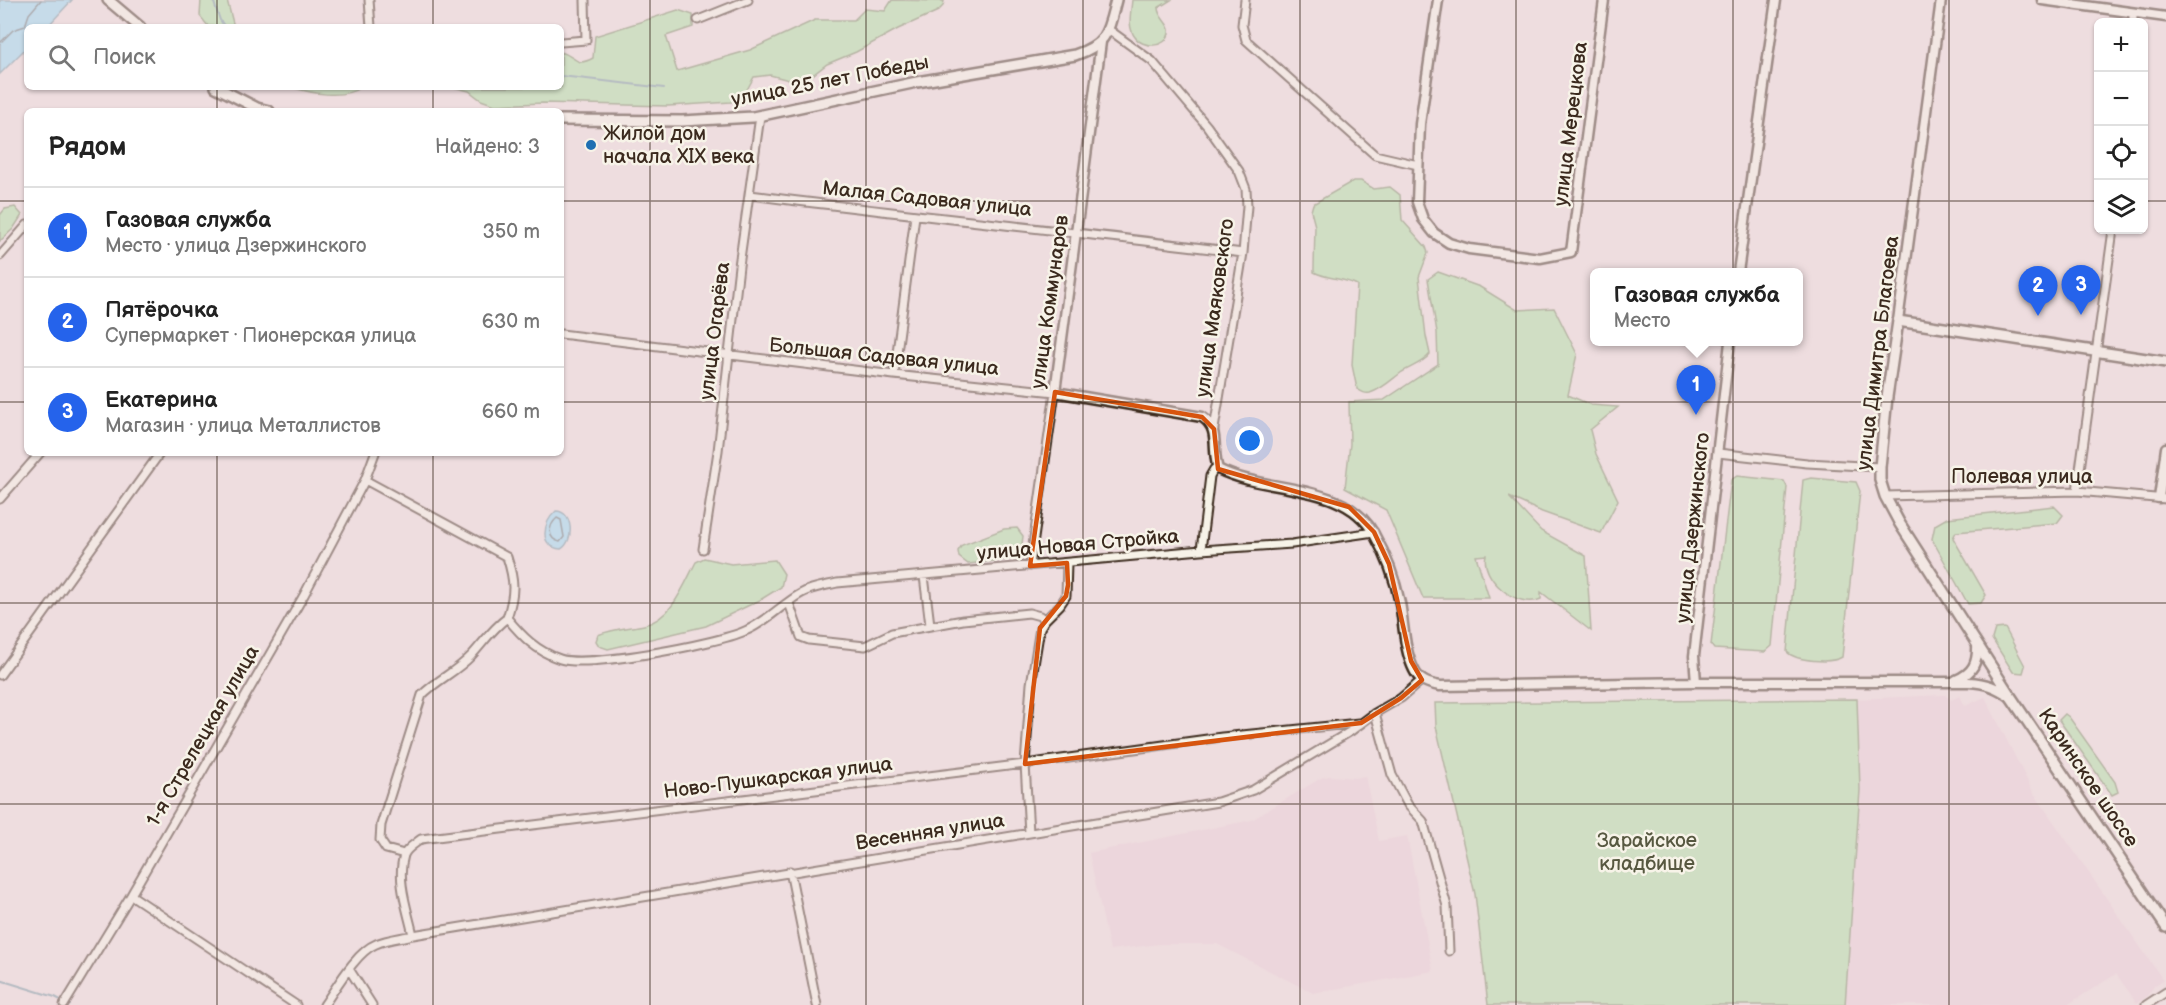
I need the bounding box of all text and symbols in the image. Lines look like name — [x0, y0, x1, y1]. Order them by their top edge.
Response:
map controls — [2094, 18, 2148, 234]
button: + — [2094, 18, 2148, 72]
search box — [24, 24, 564, 90]
street label: улица Мерецкова — [1549, 40, 1593, 208]
icon: search — [45, 41, 78, 74]
text: Поиск — [93, 44, 156, 71]
street label: улица 25 лет Победы — [729, 50, 931, 112]
button: − — [2094, 72, 2148, 126]
place label: Жилой дом начала XIX века — [603, 122, 755, 169]
button: locate — [2094, 126, 2148, 180]
text: Рядом — [48, 132, 126, 163]
text: Найдено: 3 — [435, 135, 540, 159]
marker: Жилой дом начала XIX века — [584, 138, 598, 152]
street label: Малая Садовая улица — [821, 176, 1033, 222]
button: layers — [2094, 180, 2148, 234]
text: Газовая служба — [105, 207, 271, 234]
street label: улица Коммунаров — [1026, 213, 1074, 390]
street label: улица Маяковского — [1191, 217, 1239, 399]
text: 1 — [63, 220, 72, 244]
text: 350 m — [483, 220, 540, 244]
text: Место · улица Дзержинского — [105, 234, 366, 258]
street label: улица Димитра Благоева — [1852, 234, 1904, 472]
street label: улица Огарёва — [695, 260, 735, 401]
pin: 2 — [2018, 266, 2058, 316]
pin: 3 — [2062, 266, 2100, 315]
popup — [1590, 268, 1803, 346]
text: Газовая служба — [1613, 282, 1780, 309]
text: Пятёрочка — [105, 297, 218, 324]
text: Место — [1613, 309, 1671, 333]
text: 2 — [62, 310, 73, 334]
text: 630 m — [482, 310, 540, 334]
text: Супермаркет · Пионерская улица — [105, 324, 416, 348]
street label: Большая Садовая улица — [768, 333, 1000, 381]
pin: 1 — [1676, 366, 1716, 415]
text: Екатерина — [105, 387, 217, 414]
text: 3 — [62, 400, 73, 424]
text: 660 m — [482, 400, 540, 424]
text: Магазин · улица Металлистов — [105, 414, 381, 438]
your location — [1235, 426, 1264, 455]
street label: улица Дзержинского — [1671, 432, 1715, 624]
street label: Полевая улица — [1951, 465, 2093, 489]
street label: улица Новая Стройка — [976, 524, 1180, 566]
street label: 1-я Стрелецкая улица — [141, 641, 265, 831]
street label: Каринское шоссе — [2033, 704, 2143, 852]
street label: Ново-Пушкарская улица — [662, 752, 894, 804]
street label: Весенняя улица — [854, 808, 1006, 856]
park label: Зарайское кладбище — [1597, 829, 1697, 876]

